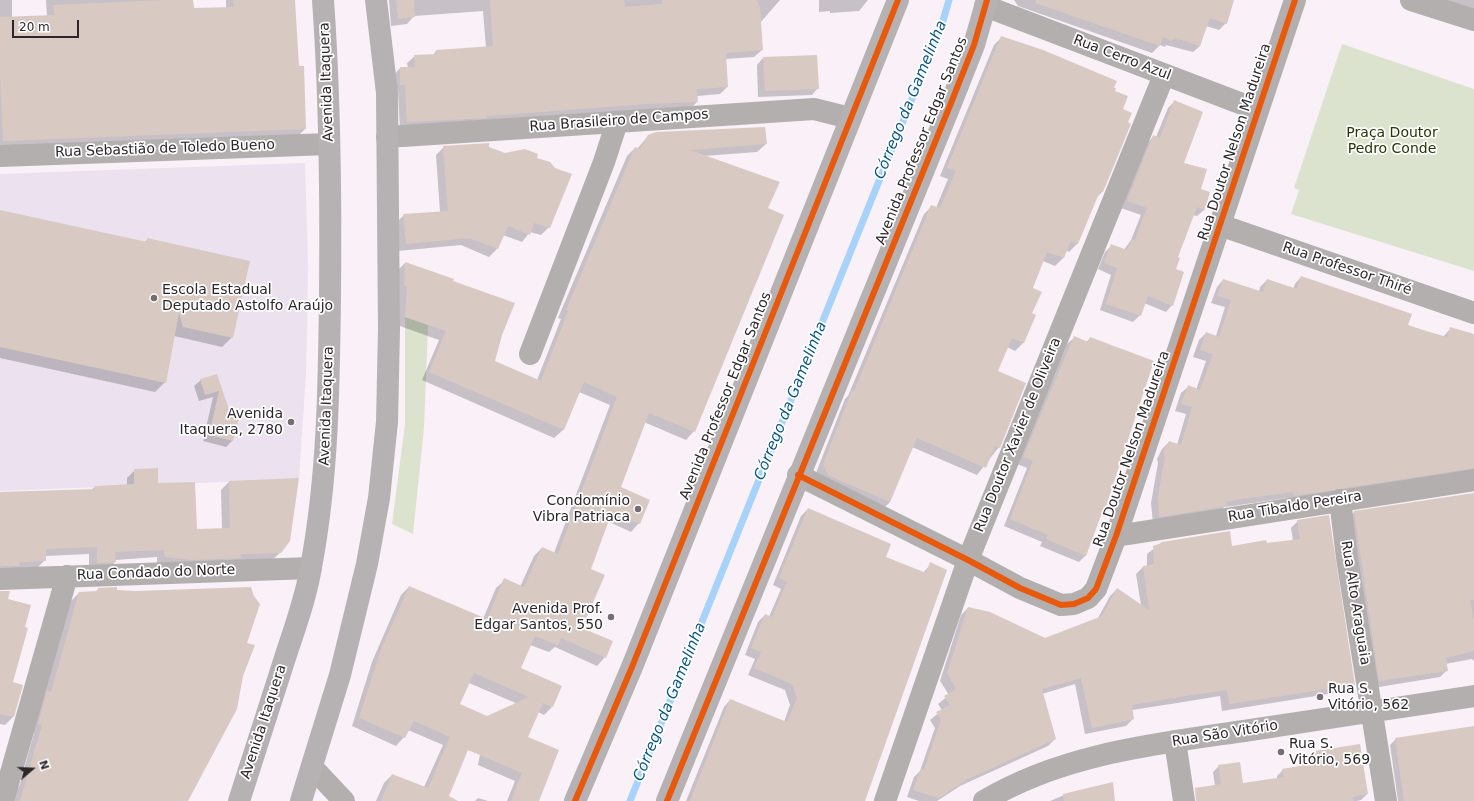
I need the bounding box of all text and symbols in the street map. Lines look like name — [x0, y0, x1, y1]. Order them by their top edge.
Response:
scale bar — [14, 12, 81, 38]
water label: Córrego da Gamelinha — [871, 18, 951, 182]
text: 20 m — [19, 20, 50, 34]
street label: Avenida Itaquera — [317, 22, 337, 142]
street label: Rua Cerro Azul — [1071, 32, 1173, 84]
street label: Avenida Professor Edgar Santos — [873, 35, 971, 247]
street label: Rua Doutor Nelson Madureira — [1195, 41, 1275, 243]
street label: Rua Brasileiro de Campos — [529, 106, 709, 136]
park label: Praça Doutor Pedro Conde — [1346, 125, 1438, 158]
street label: Rua Sebastião de Toledo Bueno — [55, 137, 275, 161]
street label: Rua Professor Thiré — [1280, 239, 1414, 299]
place label: Escola Estadual Deputado Astolfo Araújo — [162, 282, 333, 314]
street label: Avenida Professor Edgar Santos — [677, 290, 775, 502]
marker: Escola Estadual Deputado Astolfo Araújo — [149, 293, 159, 303]
water label: Córrego da Gamelinha — [751, 319, 831, 483]
street label: Rua Doutor Xavier de Oliveira — [971, 335, 1065, 535]
street label: Avenida Itaquera — [317, 346, 337, 466]
street label: Rua Doutor Nelson Madureira — [1090, 349, 1174, 549]
place label: Avenida Itaquera, 2780 — [180, 406, 283, 438]
marker: Avenida Itaquera, 2780 — [286, 417, 296, 427]
street label: Rua Tibaldo Pereira — [1227, 488, 1363, 526]
place label: Condomínio Vibra Patriaca — [533, 493, 630, 526]
marker: Condomínio Vibra Patriaca — [633, 504, 643, 514]
street label: Rua Alto Araguaia — [1337, 540, 1373, 666]
street label: Rua Condado do Norte — [77, 562, 235, 584]
place label: Avenida Prof. Edgar Santos, 550 — [474, 601, 603, 634]
marker: Avenida Prof. Edgar Santos, 550 — [606, 612, 616, 622]
water label: Córrego da Gamelinha — [630, 620, 710, 784]
street label: Avenida Itaquera — [238, 663, 290, 781]
place label: Rua S. Vitório, 562 — [1328, 681, 1409, 714]
marker: Rua S. Vitório, 562 — [1315, 692, 1325, 702]
street label: Rua São Vitório — [1171, 717, 1279, 751]
place label: Rua S. Vitório, 569 — [1289, 736, 1370, 768]
marker: Rua S. Vitório, 569 — [1276, 747, 1286, 757]
north arrow — [12, 749, 52, 789]
text: N — [36, 758, 51, 771]

